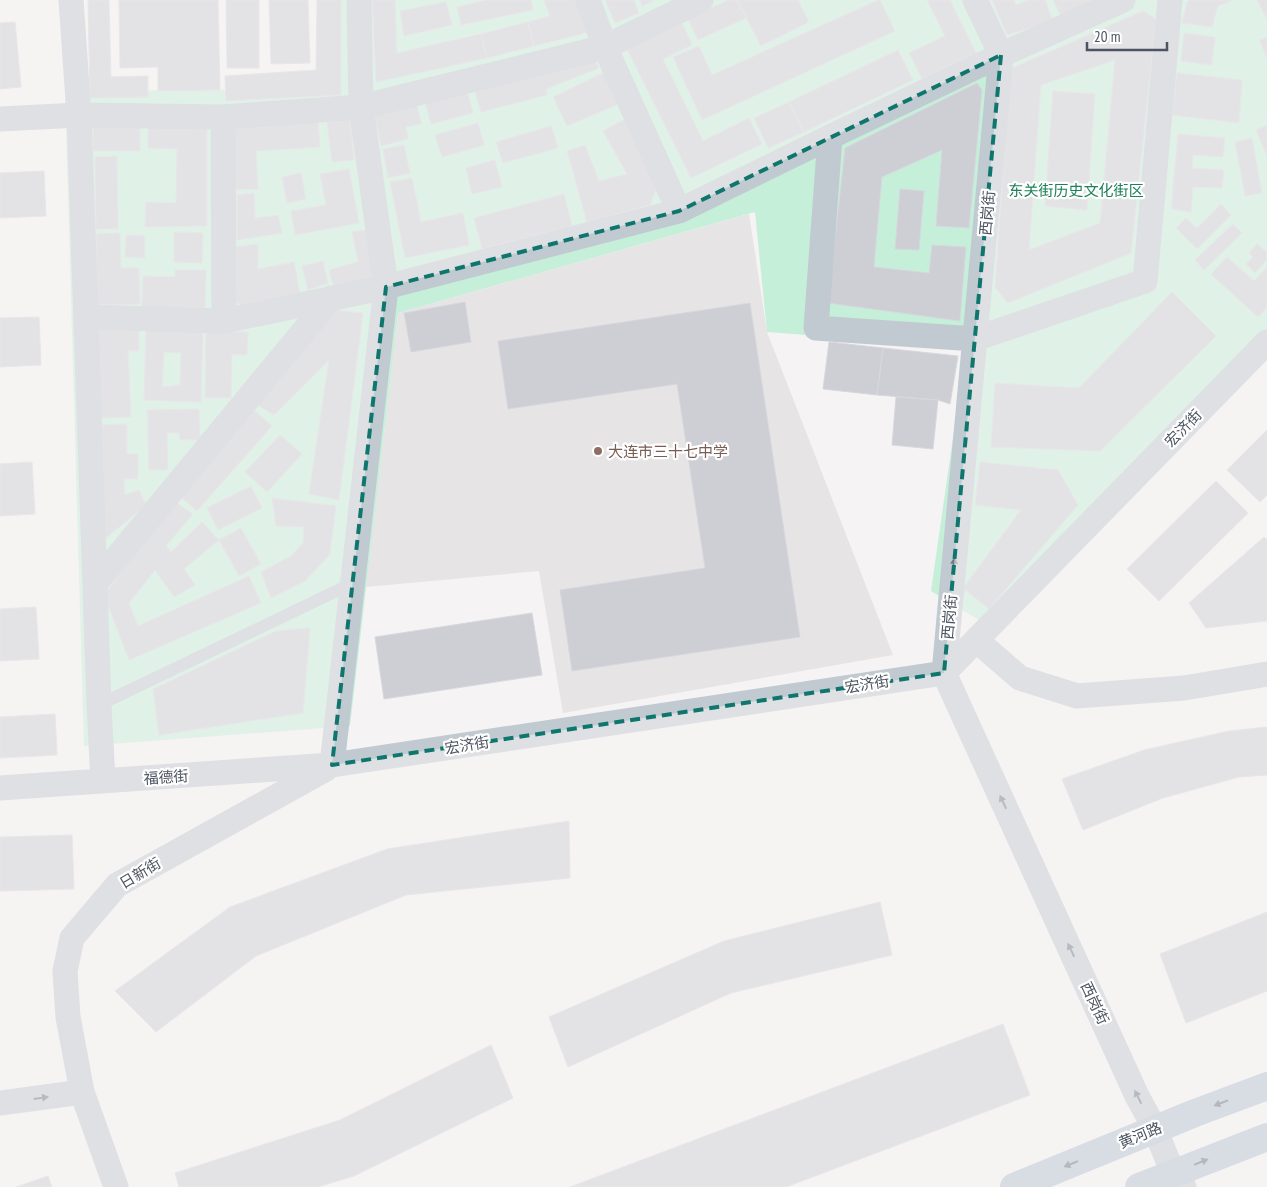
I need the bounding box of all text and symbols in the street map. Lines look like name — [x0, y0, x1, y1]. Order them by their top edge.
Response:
scale bar — [1087, 20, 1167, 52]
text: 20 m — [1094, 27, 1120, 46]
park label: 东关街历史文化街区 — [1008, 181, 1144, 200]
street label: 西岗街 — [976, 190, 998, 236]
street label: 宏济街 — [1161, 405, 1205, 451]
place label: 大连市三十七中学 — [608, 442, 728, 461]
marker: 大连市三十七中学 — [592, 445, 604, 457]
one-way arrow — [950, 557, 958, 573]
street label: 西岗街 — [938, 594, 960, 640]
street label: 宏济街 — [843, 671, 891, 697]
street label: 宏济街 — [443, 732, 491, 758]
street label: 福德街 — [143, 766, 189, 788]
one-way arrow — [999, 795, 1007, 809]
street label: 日新街 — [116, 853, 164, 893]
one-way arrow — [1066, 943, 1074, 957]
street label: 西岗街 — [1077, 979, 1113, 1027]
one-way arrow — [1134, 1090, 1143, 1105]
one-way arrow — [33, 1093, 49, 1101]
one-way arrow — [1214, 1100, 1229, 1107]
street label: 黄河路 — [1116, 1118, 1164, 1152]
one-way arrow — [1194, 1158, 1209, 1166]
one-way arrow — [1064, 1160, 1078, 1168]

